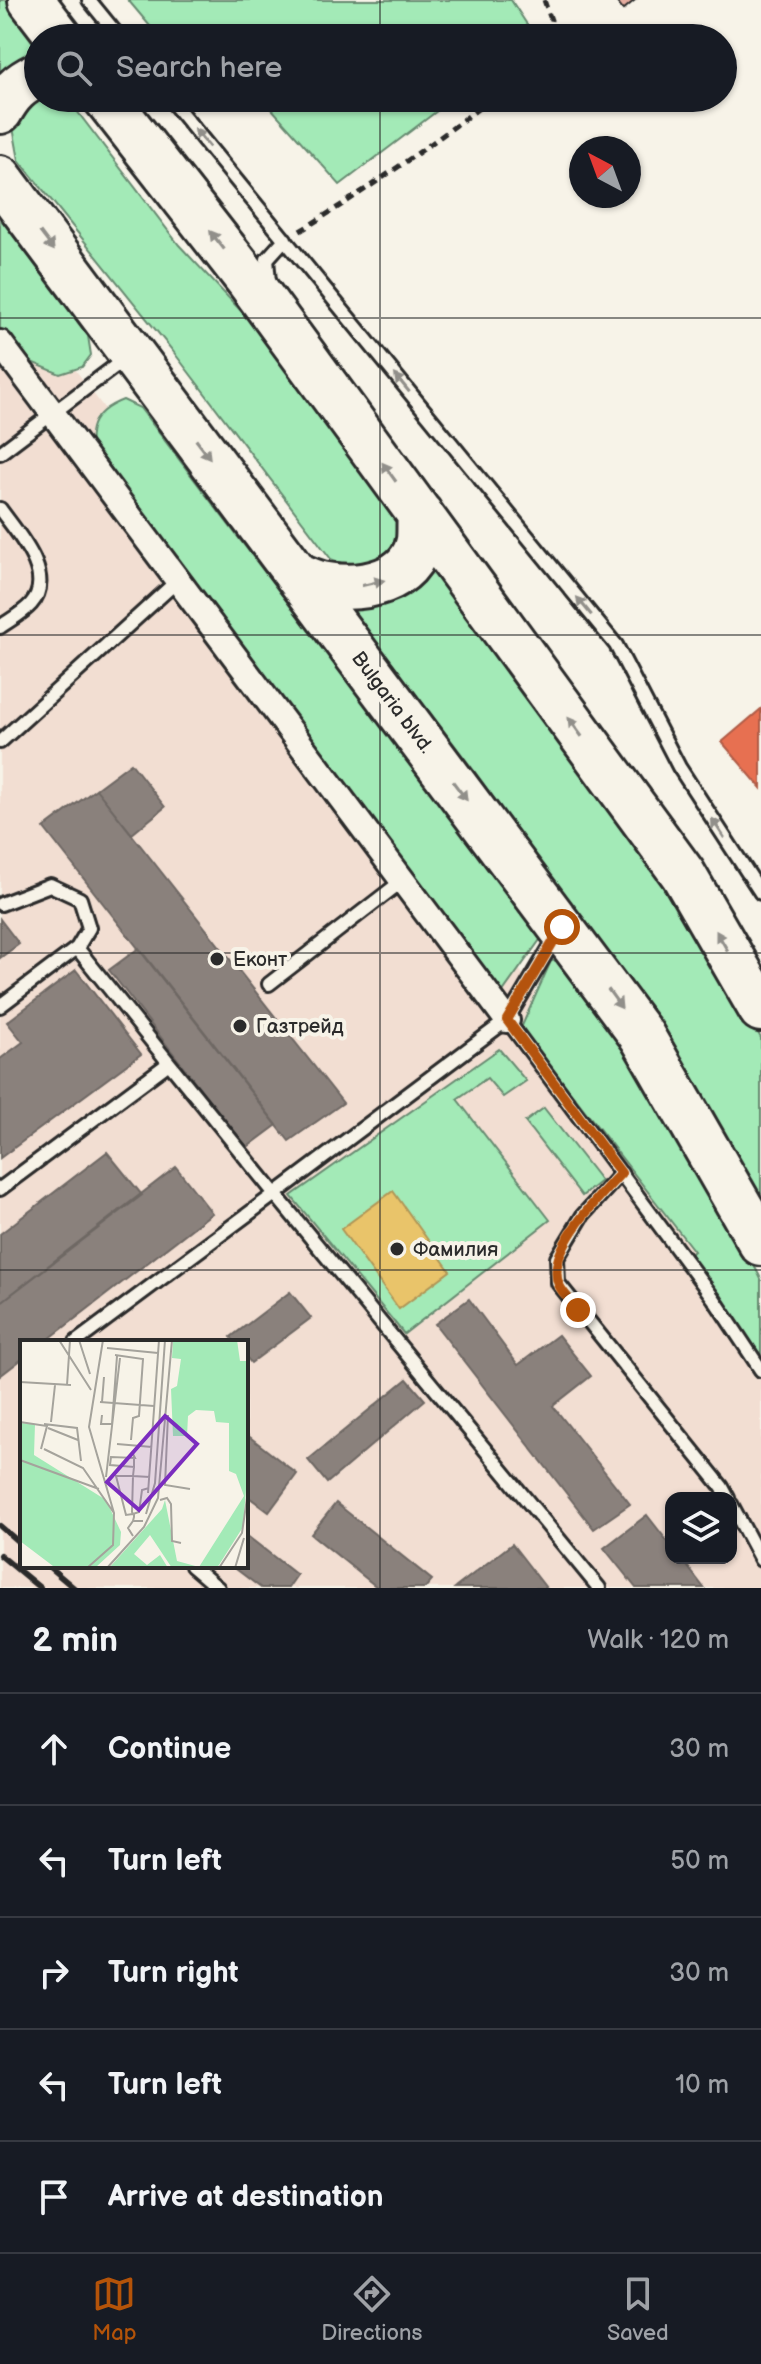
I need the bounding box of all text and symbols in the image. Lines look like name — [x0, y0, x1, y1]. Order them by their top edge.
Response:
search box — [24, 24, 737, 112]
icon: search — [52, 46, 96, 90]
text: Search here — [116, 50, 282, 86]
one-way arrow — [194, 128, 211, 148]
north arrow — [569, 136, 641, 208]
one-way arrow — [38, 230, 54, 251]
one-way arrow — [210, 230, 226, 250]
one-way arrow — [394, 373, 411, 393]
one-way arrow — [194, 439, 210, 459]
one-way arrow — [381, 462, 397, 482]
one-way arrow — [361, 576, 386, 589]
one-way arrow — [576, 596, 593, 616]
street label: Bulgaria blvd. — [346, 647, 438, 758]
one-way arrow — [568, 717, 584, 737]
one-way arrow — [451, 781, 467, 801]
one-way arrow — [711, 817, 726, 838]
route start — [544, 909, 580, 945]
one-way arrow — [715, 930, 729, 952]
place label: Еконт — [233, 948, 288, 972]
marker: Еконт — [208, 950, 226, 968]
one-way arrow — [607, 989, 623, 1010]
place label: Газтрейд — [256, 1015, 344, 1039]
marker: Газтрейд — [231, 1017, 249, 1035]
place label: Фамилия — [413, 1238, 498, 1262]
marker: Фамилия — [388, 1240, 406, 1258]
route end — [560, 1292, 596, 1328]
inset map — [20, 1340, 248, 1568]
map controls — [665, 1492, 737, 1564]
button: layers — [665, 1492, 737, 1564]
text: 2 min — [32, 1620, 118, 1661]
text: Walk · 120 m — [587, 1625, 729, 1656]
icon: ahead — [32, 1727, 76, 1771]
text: Continue — [108, 1731, 231, 1767]
text: 30 m — [669, 1734, 729, 1765]
icon: left — [32, 1839, 76, 1883]
text: Turn left — [108, 1843, 222, 1879]
text: 50 m — [670, 1846, 729, 1877]
icon: right — [32, 1951, 76, 1995]
text: Turn right — [108, 1955, 239, 1991]
text: 30 m — [669, 1958, 729, 1989]
icon: left — [32, 2063, 76, 2107]
text: Turn left — [108, 2067, 222, 2103]
text: 10 m — [675, 2070, 729, 2101]
icon: arrive — [32, 2175, 76, 2219]
text: Arrive at destination — [108, 2179, 384, 2215]
tab: Map — [92, 2272, 137, 2347]
tab: Directions — [321, 2272, 422, 2347]
tab: Saved — [607, 2272, 669, 2347]

